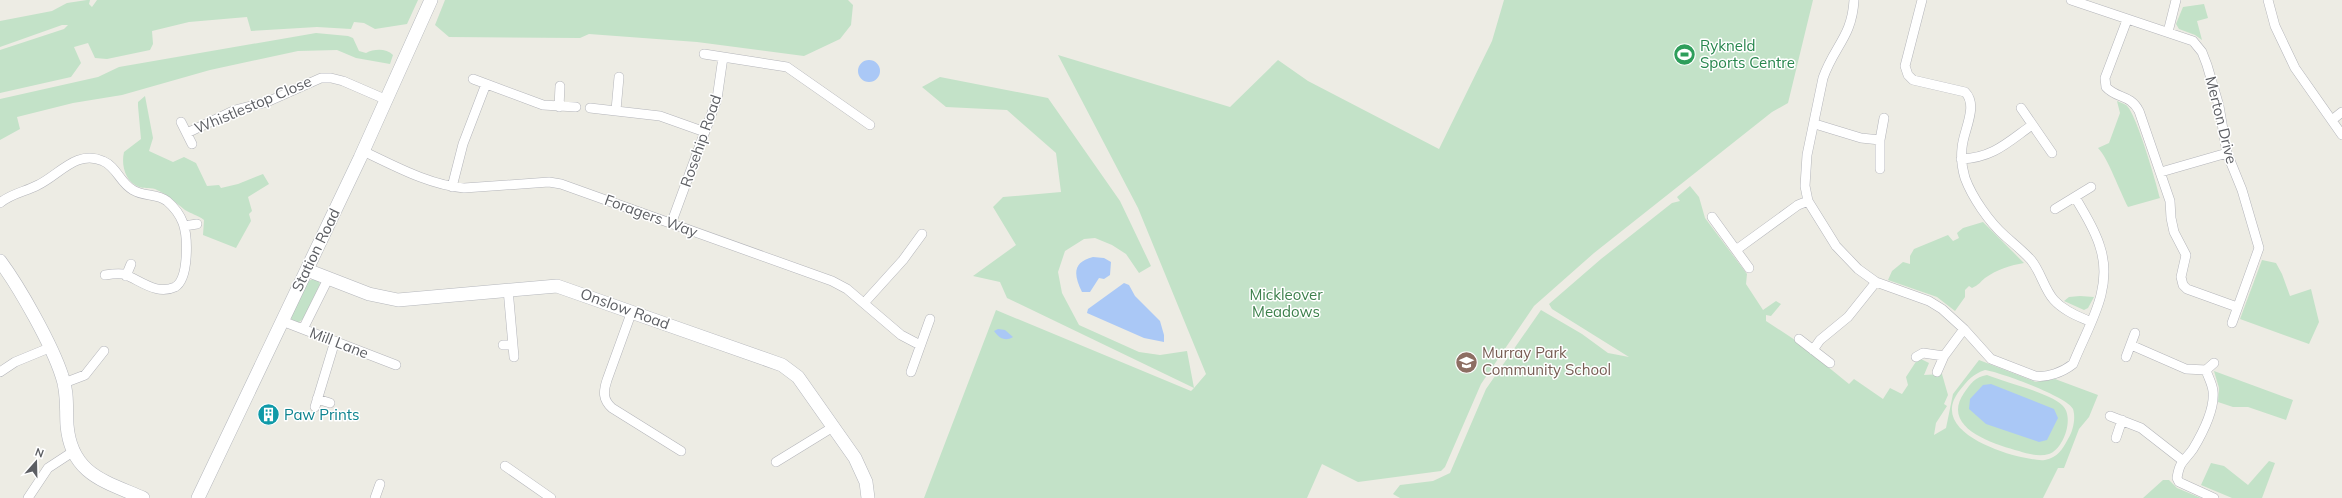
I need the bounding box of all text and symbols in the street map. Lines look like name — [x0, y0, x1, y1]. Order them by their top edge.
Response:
place label: Rykneld Sports Centre — [1700, 36, 1795, 72]
sports icon: Rykneld Sports Centre — [1671, 42, 1697, 68]
street label: Whistlestop Close — [191, 71, 314, 138]
street label: Merton Drive — [2201, 74, 2242, 166]
street label: Rosehip Road — [676, 92, 725, 190]
street label: Foragers Way — [602, 190, 700, 241]
street label: Station Road — [287, 205, 344, 295]
street label: Onslow Road — [578, 284, 672, 333]
park label: Mickleover Meadows — [1249, 285, 1323, 321]
street label: Mill Lane — [307, 323, 371, 362]
place label: Murray Park Community School — [1482, 343, 1611, 379]
school or university icon: Murray Park Community School — [1454, 349, 1480, 375]
building icon: Paw Prints — [255, 402, 281, 428]
place label: Paw Prints — [284, 405, 359, 424]
north arrow — [16, 442, 56, 482]
text: N — [33, 445, 46, 461]

